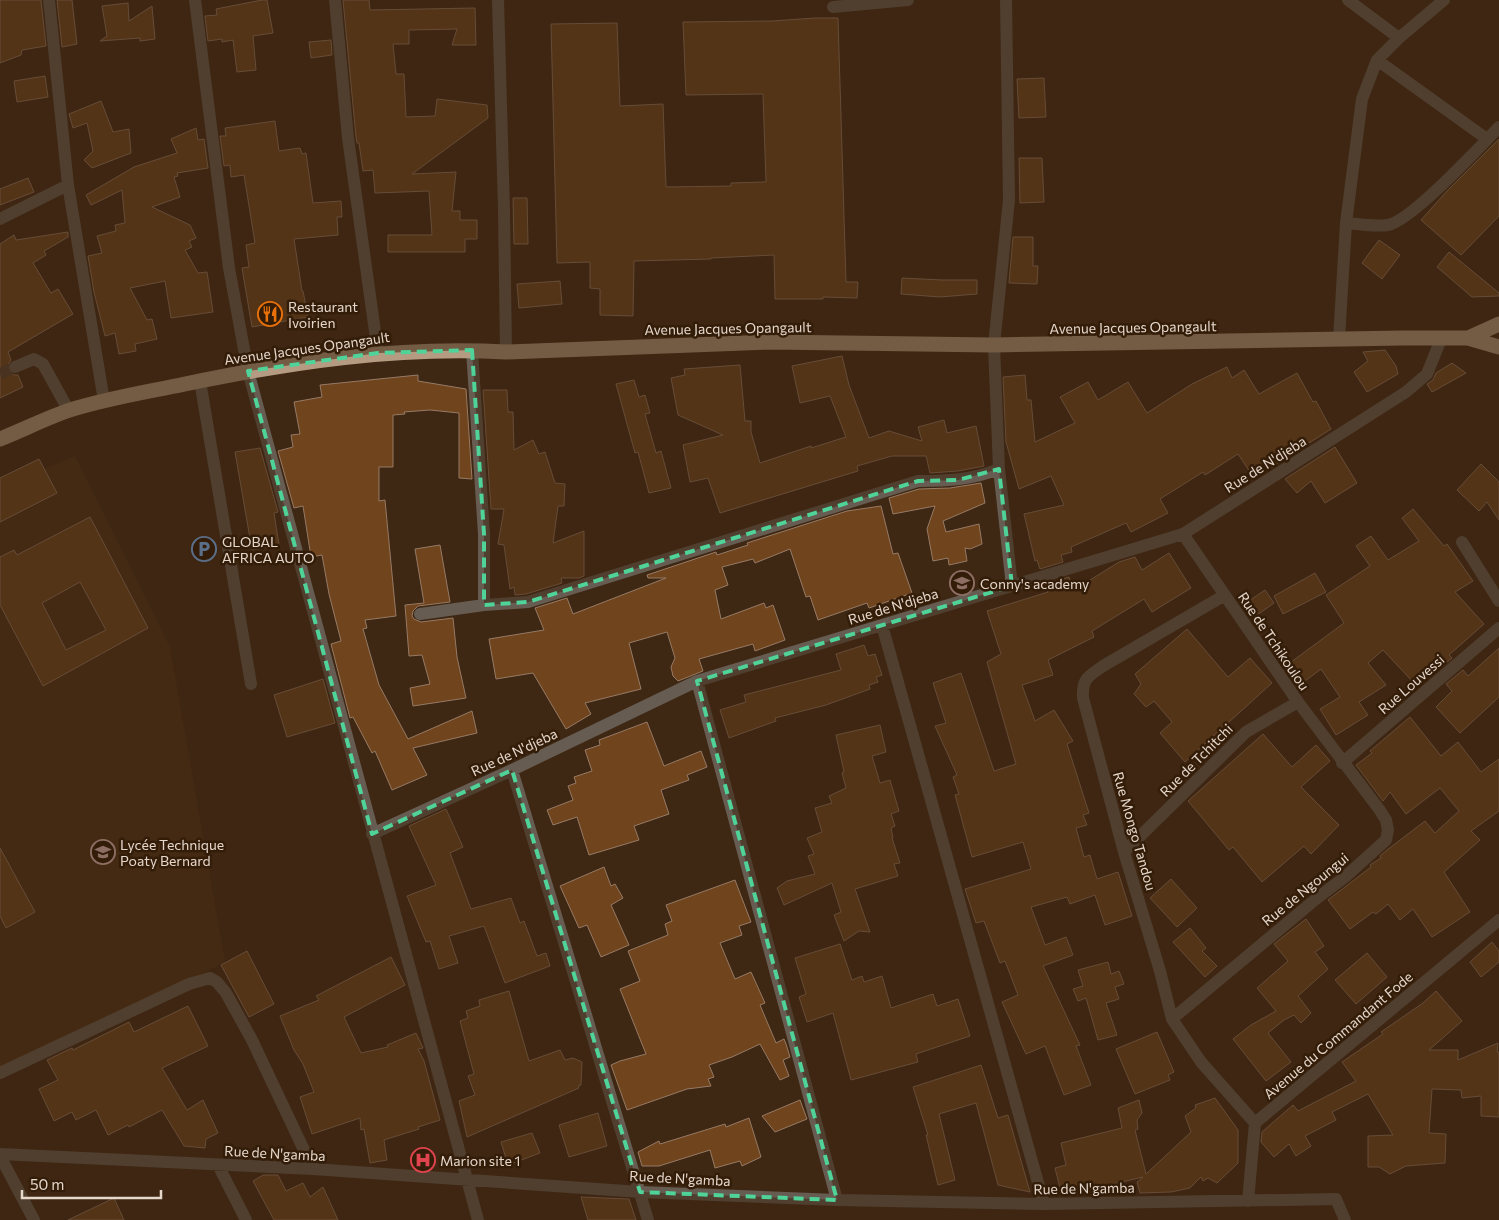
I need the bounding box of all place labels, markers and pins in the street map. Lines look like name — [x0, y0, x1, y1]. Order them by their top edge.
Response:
place label: Restaurant Ivoirien — [288, 298, 358, 331]
restaurant icon: Restaurant Ivoirien — [257, 301, 283, 327]
place label: GLOBAL AFRICA AUTO — [222, 533, 314, 566]
parking icon: GLOBAL AFRICA AUTO — [191, 536, 217, 562]
school or university icon: Conny's academy — [949, 570, 975, 596]
place label: Conny's academy — [980, 575, 1089, 592]
place label: Lycée Technique Poaty Bernard — [120, 836, 224, 869]
school or university icon: Lycée Technique Poaty Bernard — [90, 839, 116, 865]
hospital icon: Marion site 1 — [410, 1147, 436, 1173]
place label: Marion site 1 — [440, 1152, 521, 1169]

